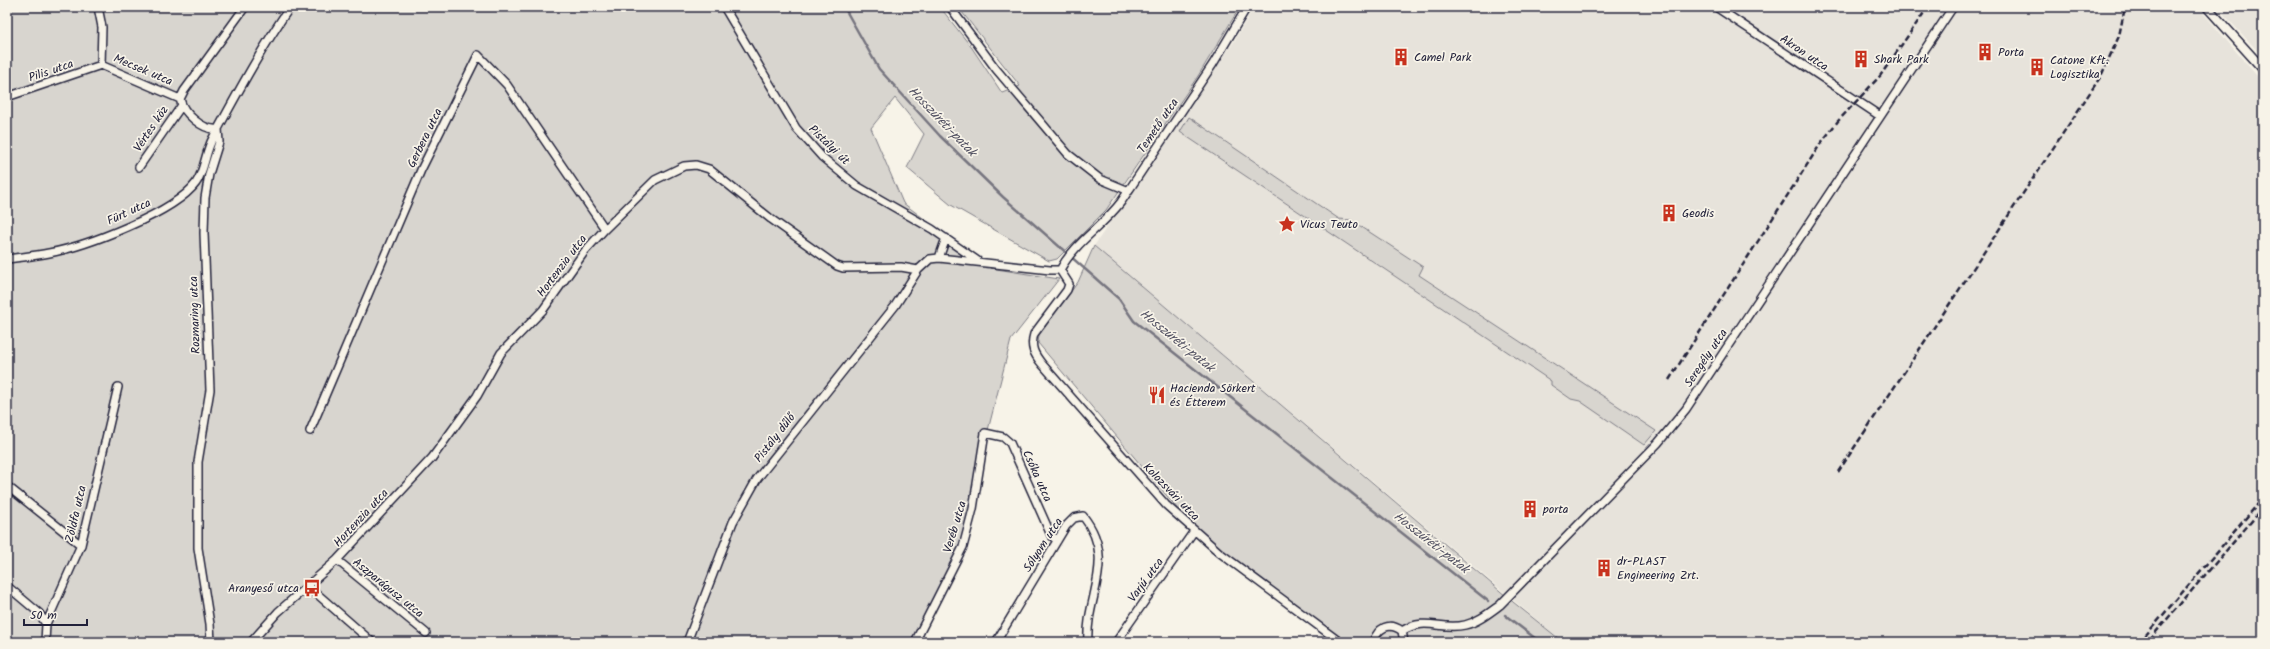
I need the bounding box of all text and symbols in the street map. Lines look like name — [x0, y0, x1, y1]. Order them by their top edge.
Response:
street label: Akron utca — [1776, 30, 1832, 76]
building icon: Porta — [1975, 42, 1995, 62]
place label: Porta — [1998, 43, 2025, 62]
building icon: Camel Park — [1391, 47, 1411, 67]
place label: Camel Park — [1414, 48, 1472, 67]
street label: Mecsek utca — [111, 49, 176, 91]
building icon: Shark Park — [1851, 49, 1871, 69]
place label: Shark Park — [1874, 50, 1929, 69]
place label: Catone Kft. Logisztika — [2050, 51, 2109, 84]
street label: Pilis utca — [26, 54, 76, 88]
building icon: Catone Kft. Logisztika — [2027, 57, 2047, 77]
water label: Hosszúréti-patak — [903, 82, 983, 163]
street label: Temető utca — [1132, 94, 1184, 157]
street label: Vértes köz — [129, 102, 173, 156]
street label: Gerbera utca — [402, 105, 448, 171]
street label: Pistályi út — [804, 120, 854, 170]
street label: Fürt utca — [104, 193, 155, 231]
building icon: Geodis — [1659, 203, 1679, 223]
place label: Geodis — [1682, 204, 1714, 223]
place icon: Vicus Teuto — [1277, 214, 1297, 234]
place label: Vicus Teuto — [1300, 215, 1358, 234]
street label: Hortenzia utca — [532, 231, 592, 301]
street label: Rozmaring utca — [184, 275, 206, 354]
water label: Hosszúréti-patak — [1135, 304, 1221, 379]
street label: Seregély utca — [1679, 325, 1733, 391]
place label: Hacienda Sörkert és Étterem — [1170, 379, 1256, 412]
restaurant icon: Hacienda Sörkert és Étterem — [1147, 385, 1167, 405]
street label: Pistály dűlő — [750, 408, 801, 467]
street label: Csóka utca — [1017, 447, 1057, 505]
street label: Kolozsvári utca — [1138, 458, 1204, 526]
street label: Zöldfa utca — [60, 483, 92, 544]
street label: Hortenzia utca — [329, 484, 393, 551]
street label: Veréb utca — [938, 498, 972, 555]
building icon: porta — [1520, 499, 1540, 519]
place label: porta — [1542, 500, 1569, 519]
water label: Hosszúréti-patak — [1389, 507, 1475, 581]
street label: Sólyom utca — [1018, 514, 1068, 576]
place label: dr-PLAST Engineering Zrt. — [1617, 552, 1699, 585]
street label: Aszparágusz utca — [348, 553, 428, 623]
street label: Varjú utca — [1123, 553, 1169, 606]
building icon: dr-PLAST Engineering Zrt. — [1594, 558, 1614, 578]
bus stop icon: Aranyeső utca — [302, 578, 322, 598]
place label: Aranyeső utca — [228, 579, 299, 598]
scale bar — [24, 601, 87, 627]
text: 50 m — [30, 606, 57, 625]

